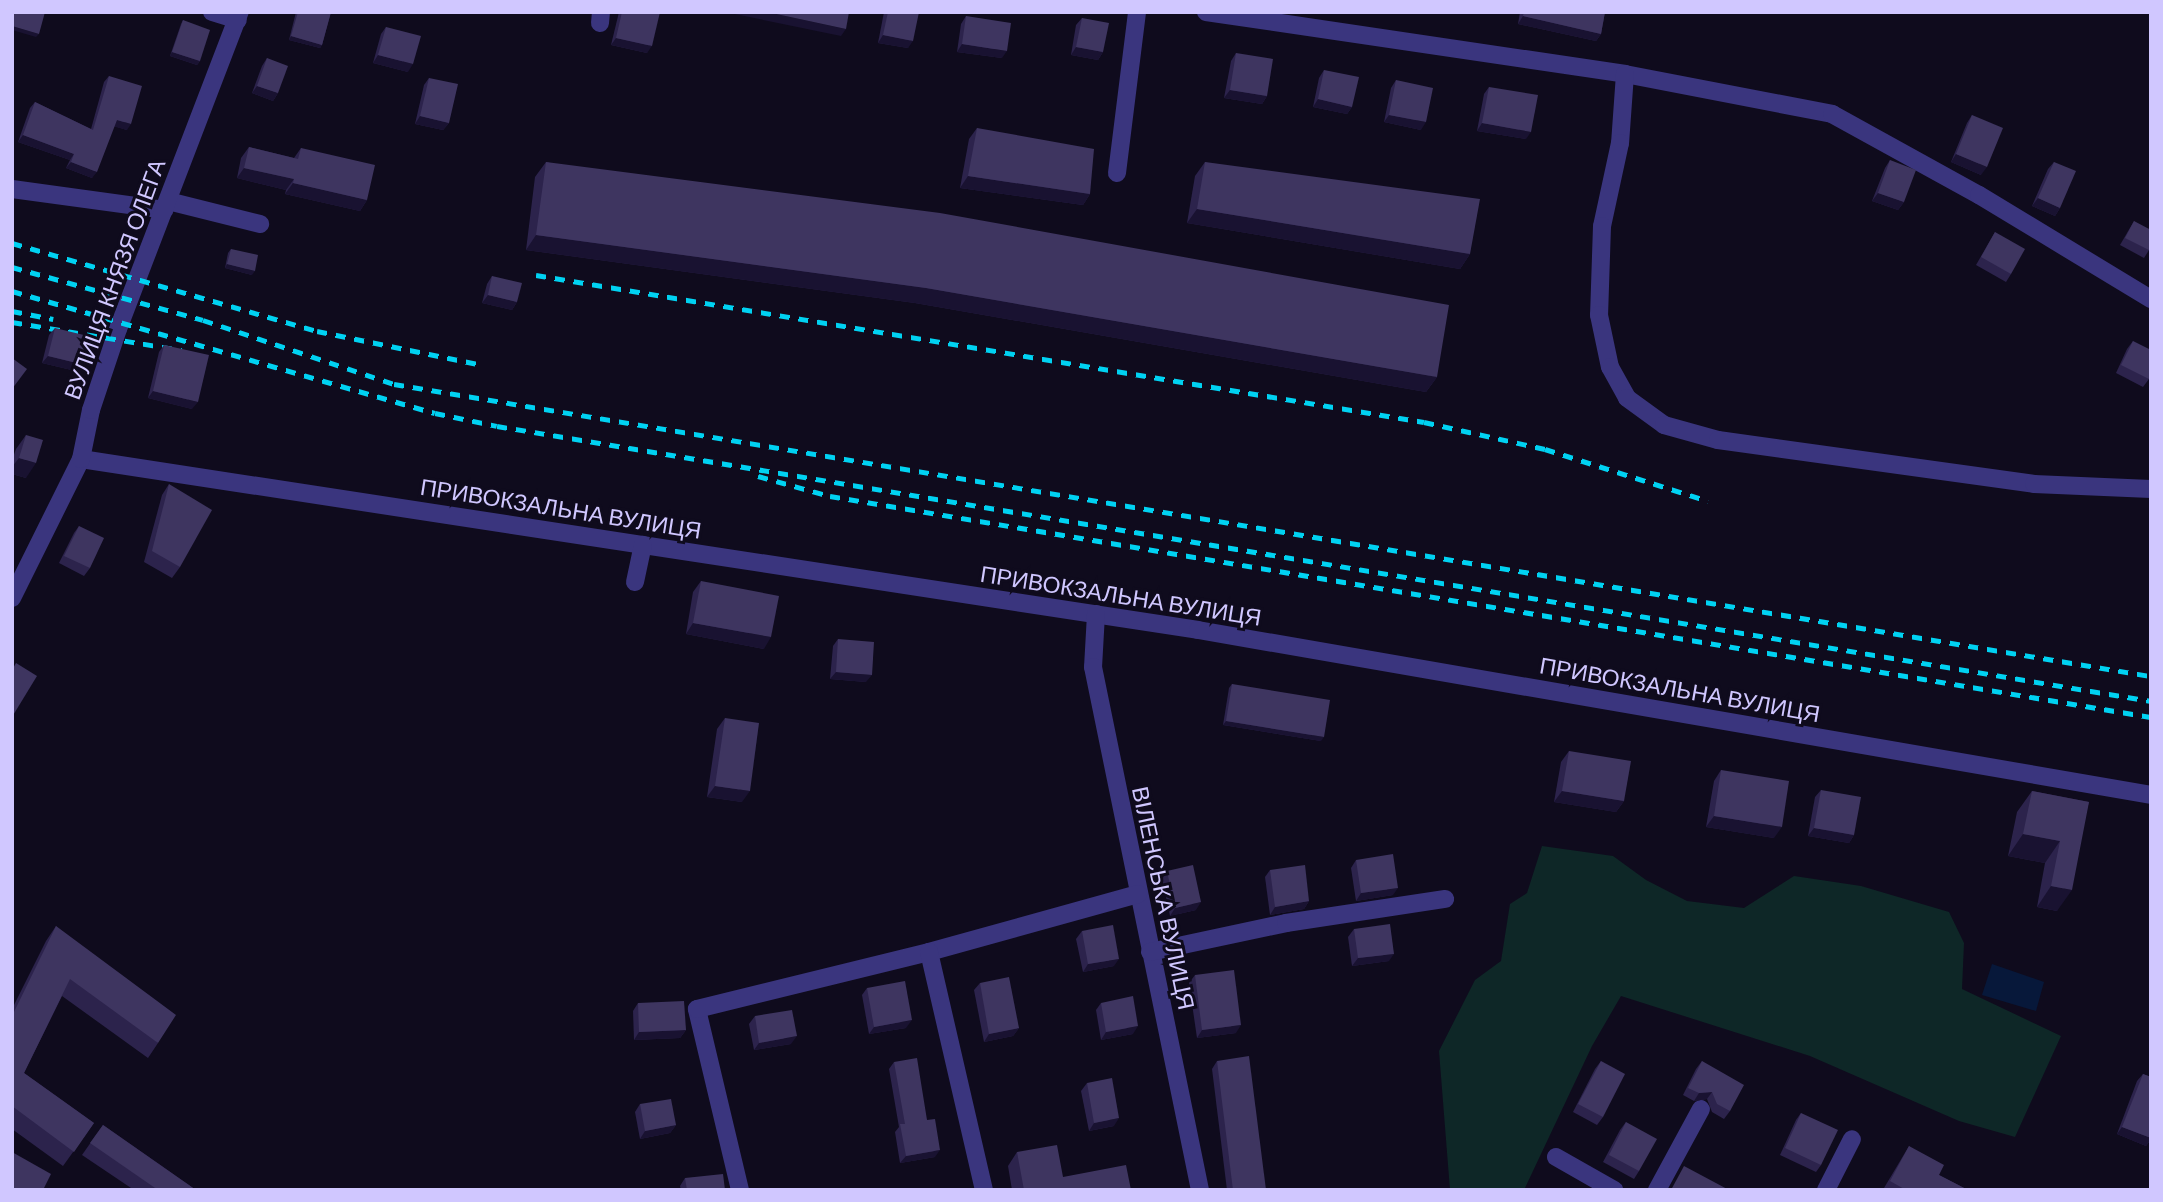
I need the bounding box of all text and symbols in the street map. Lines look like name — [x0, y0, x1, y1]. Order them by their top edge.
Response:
street label: ВУЛИЦЯ КНЯЗЯ ОЛЕГА — [58, 155, 170, 403]
street label: ПРИВОКЗАЛЬНА ВУЛИЦЯ — [419, 472, 703, 544]
street label: ПРИВОКЗАЛЬНА ВУЛИЦЯ — [979, 559, 1263, 631]
street label: ПРИВОКЗАЛЬНА ВУЛИЦЯ — [1538, 651, 1822, 727]
street label: ВІЛЕНСЬКА ВУЛИЦЯ — [1127, 784, 1201, 1012]

